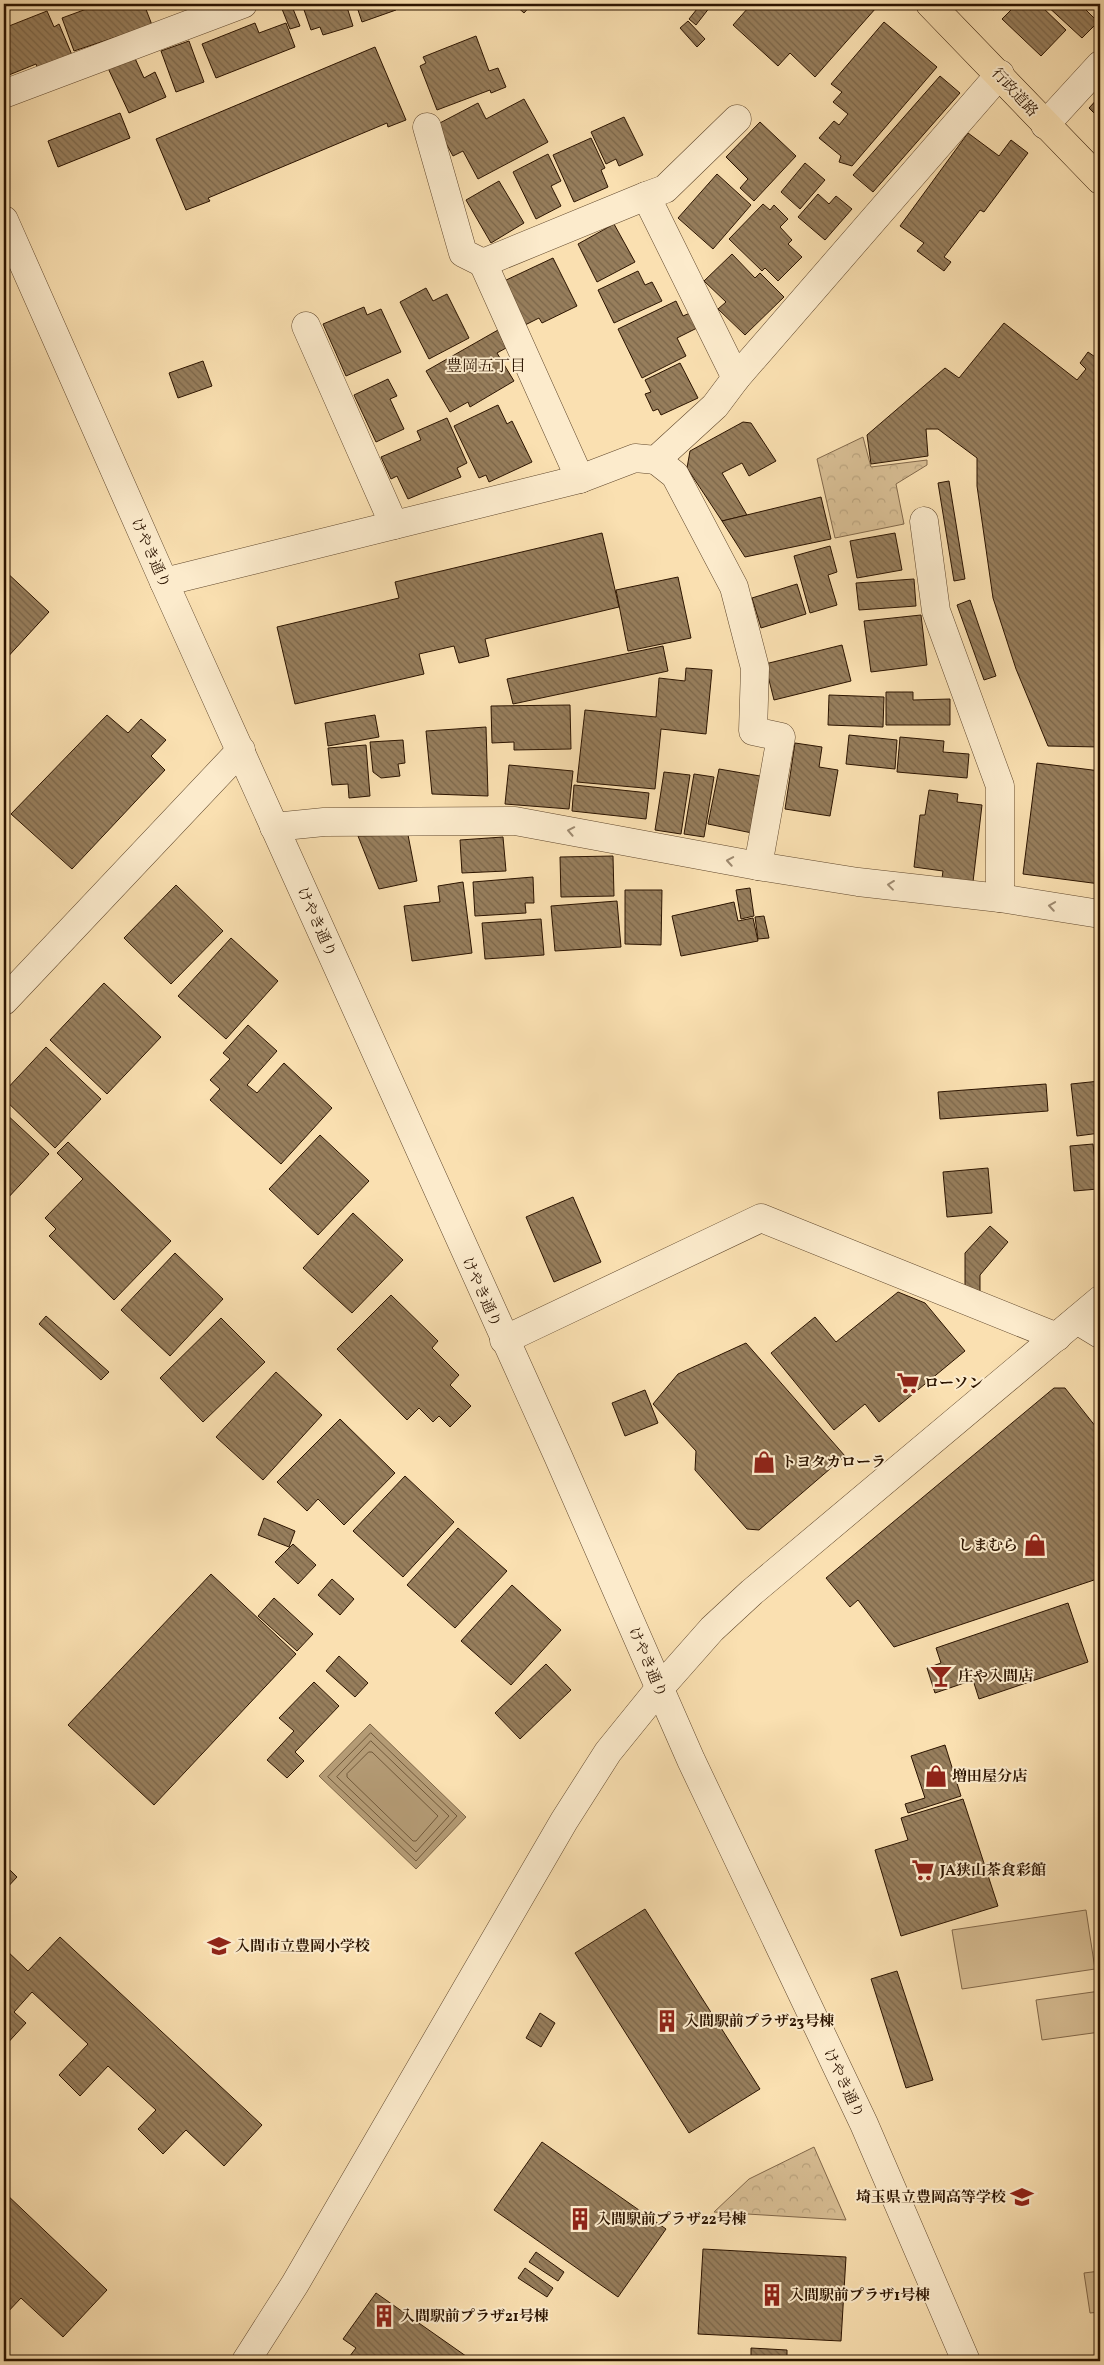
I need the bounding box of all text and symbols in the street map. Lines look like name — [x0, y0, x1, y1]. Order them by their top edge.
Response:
street label: 行政道路 — [986, 64, 1042, 122]
district label: 豊岡五丁目 — [446, 356, 526, 378]
street label: けやき通り — [125, 515, 174, 592]
one-way arrow — [566, 826, 575, 837]
one-way arrow — [726, 857, 735, 867]
one-way arrow — [887, 880, 895, 891]
street label: けやき通り — [291, 884, 340, 961]
one-way arrow — [1048, 902, 1056, 912]
street label: けやき通り — [456, 1254, 505, 1331]
supermarket icon: ローソン — [895, 1370, 921, 1396]
place label: ローソン — [924, 1374, 983, 1395]
shop icon: トヨタカローラ — [751, 1449, 777, 1475]
place label: トヨタカローラ — [781, 1453, 886, 1474]
shop icon: しまむら — [1022, 1532, 1048, 1558]
place label: しまむら — [958, 1536, 1018, 1557]
street label: けやき通り — [622, 1624, 671, 1701]
bar icon: 庄や入間店 — [928, 1663, 954, 1689]
place label: 庄や入間店 — [958, 1667, 1033, 1688]
shop icon: 増田屋分店 — [923, 1763, 949, 1789]
place label: 増田屋分店 — [952, 1767, 1027, 1788]
supermarket icon: JA狭山茶食彩館 — [910, 1857, 936, 1883]
place label: JA狭山茶食彩館 — [939, 1861, 1046, 1882]
school or university icon: 入間市立豊岡小学校 — [206, 1933, 232, 1959]
place label: 入間市立豊岡小学校 — [235, 1937, 370, 1958]
building icon: 入間駅前プラザ23号棟 — [654, 2008, 680, 2034]
place label: 入間駅前プラザ23号棟 — [684, 2012, 834, 2033]
street label: けやき通り — [817, 2045, 868, 2122]
school or university icon: 埼玉県立豊岡高等学校 — [1009, 2184, 1035, 2210]
place label: 埼玉県立豊岡高等学校 — [856, 2188, 1006, 2209]
building icon: 入間駅前プラザ22号棟 — [567, 2206, 593, 2232]
place label: 入間駅前プラザ22号棟 — [596, 2210, 747, 2231]
building icon: 入間駅前プラザ1号棟 — [759, 2282, 785, 2308]
place label: 入間駅前プラザ1号棟 — [789, 2286, 930, 2307]
building icon: 入間駅前プラザ21号棟 — [371, 2303, 397, 2329]
place label: 入間駅前プラザ21号棟 — [400, 2307, 549, 2328]

